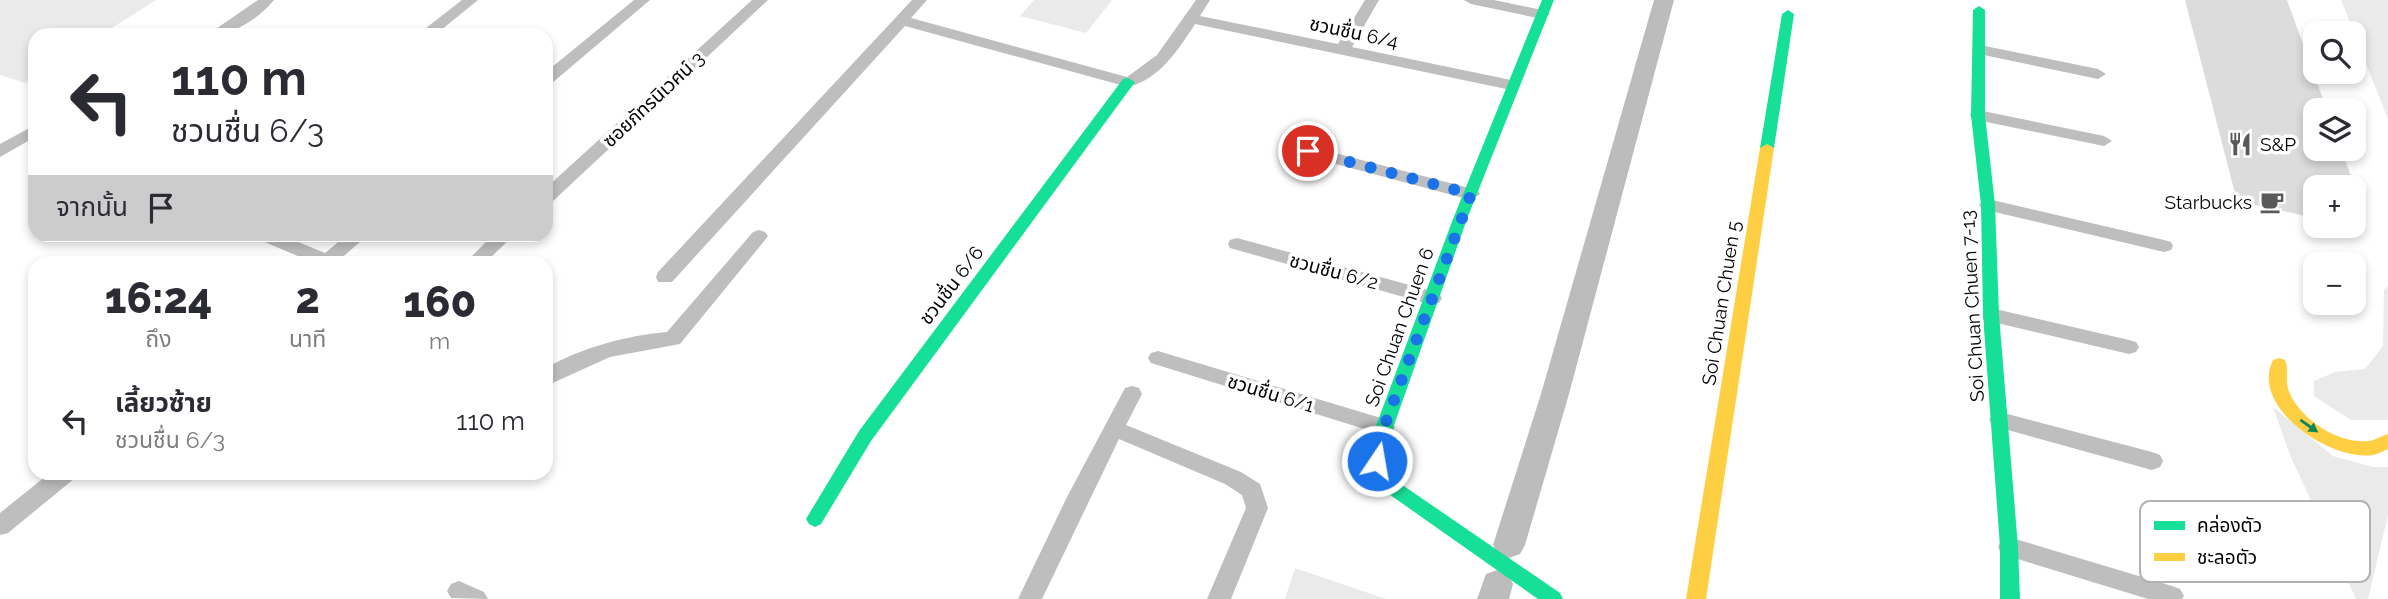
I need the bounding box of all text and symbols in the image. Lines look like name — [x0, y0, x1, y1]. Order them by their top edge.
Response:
street label: ชวนชื่น 6/4 — [1308, 10, 1401, 52]
map controls — [2303, 21, 2366, 315]
button: search — [2303, 21, 2366, 84]
street label: ซอยภัทรนิเวศน์ 3 — [598, 47, 708, 151]
text: 110 m — [171, 49, 307, 106]
icon: left — [56, 56, 147, 147]
button: layers — [2303, 98, 2366, 161]
text: ชวนชื่น 6/3 — [171, 112, 324, 149]
pin — [1278, 121, 1338, 181]
restaurant icon: S&P — [2226, 130, 2254, 158]
icon: arrive — [1289, 132, 1327, 170]
place label: S&P — [2260, 133, 2296, 155]
button: + — [2303, 175, 2366, 238]
cafe icon: Starbucks — [2258, 188, 2286, 216]
icon: arrive — [142, 189, 180, 227]
place label: Starbucks — [2165, 191, 2252, 213]
text: จากนั้น — [56, 192, 128, 222]
street label: Soi Chuan Chuen 7-13 — [1956, 210, 1988, 402]
street label: Soi Chuan Chuen 5 — [1697, 219, 1745, 387]
street label: ชวนชื่น 6/6 — [913, 240, 988, 329]
street label: Soi Chuan Chuen 6 — [1360, 245, 1438, 409]
street label: ชวนชื่น 6/2 — [1287, 247, 1381, 293]
button: − — [2303, 252, 2366, 315]
text: 16:24 — [105, 274, 212, 323]
text: 2 — [295, 274, 320, 323]
text: 160 — [403, 278, 476, 327]
text: ถึง — [145, 325, 172, 352]
text: นาที — [289, 325, 326, 352]
text: m — [429, 327, 450, 354]
street label: ชวนชื่น 6/1 — [1225, 368, 1317, 417]
text: เลี้ยวซ้าย — [115, 388, 212, 418]
icon: left — [56, 402, 94, 440]
text: 110 m — [456, 406, 525, 436]
one-way arrow — [2300, 419, 2318, 433]
position arrow — [1340, 424, 1414, 498]
text: ชวนชื่น 6/3 — [115, 426, 225, 453]
legend — [2140, 501, 2370, 582]
text: คล่องตัว — [2197, 514, 2262, 536]
text: ชะลอตัว — [2197, 546, 2257, 568]

